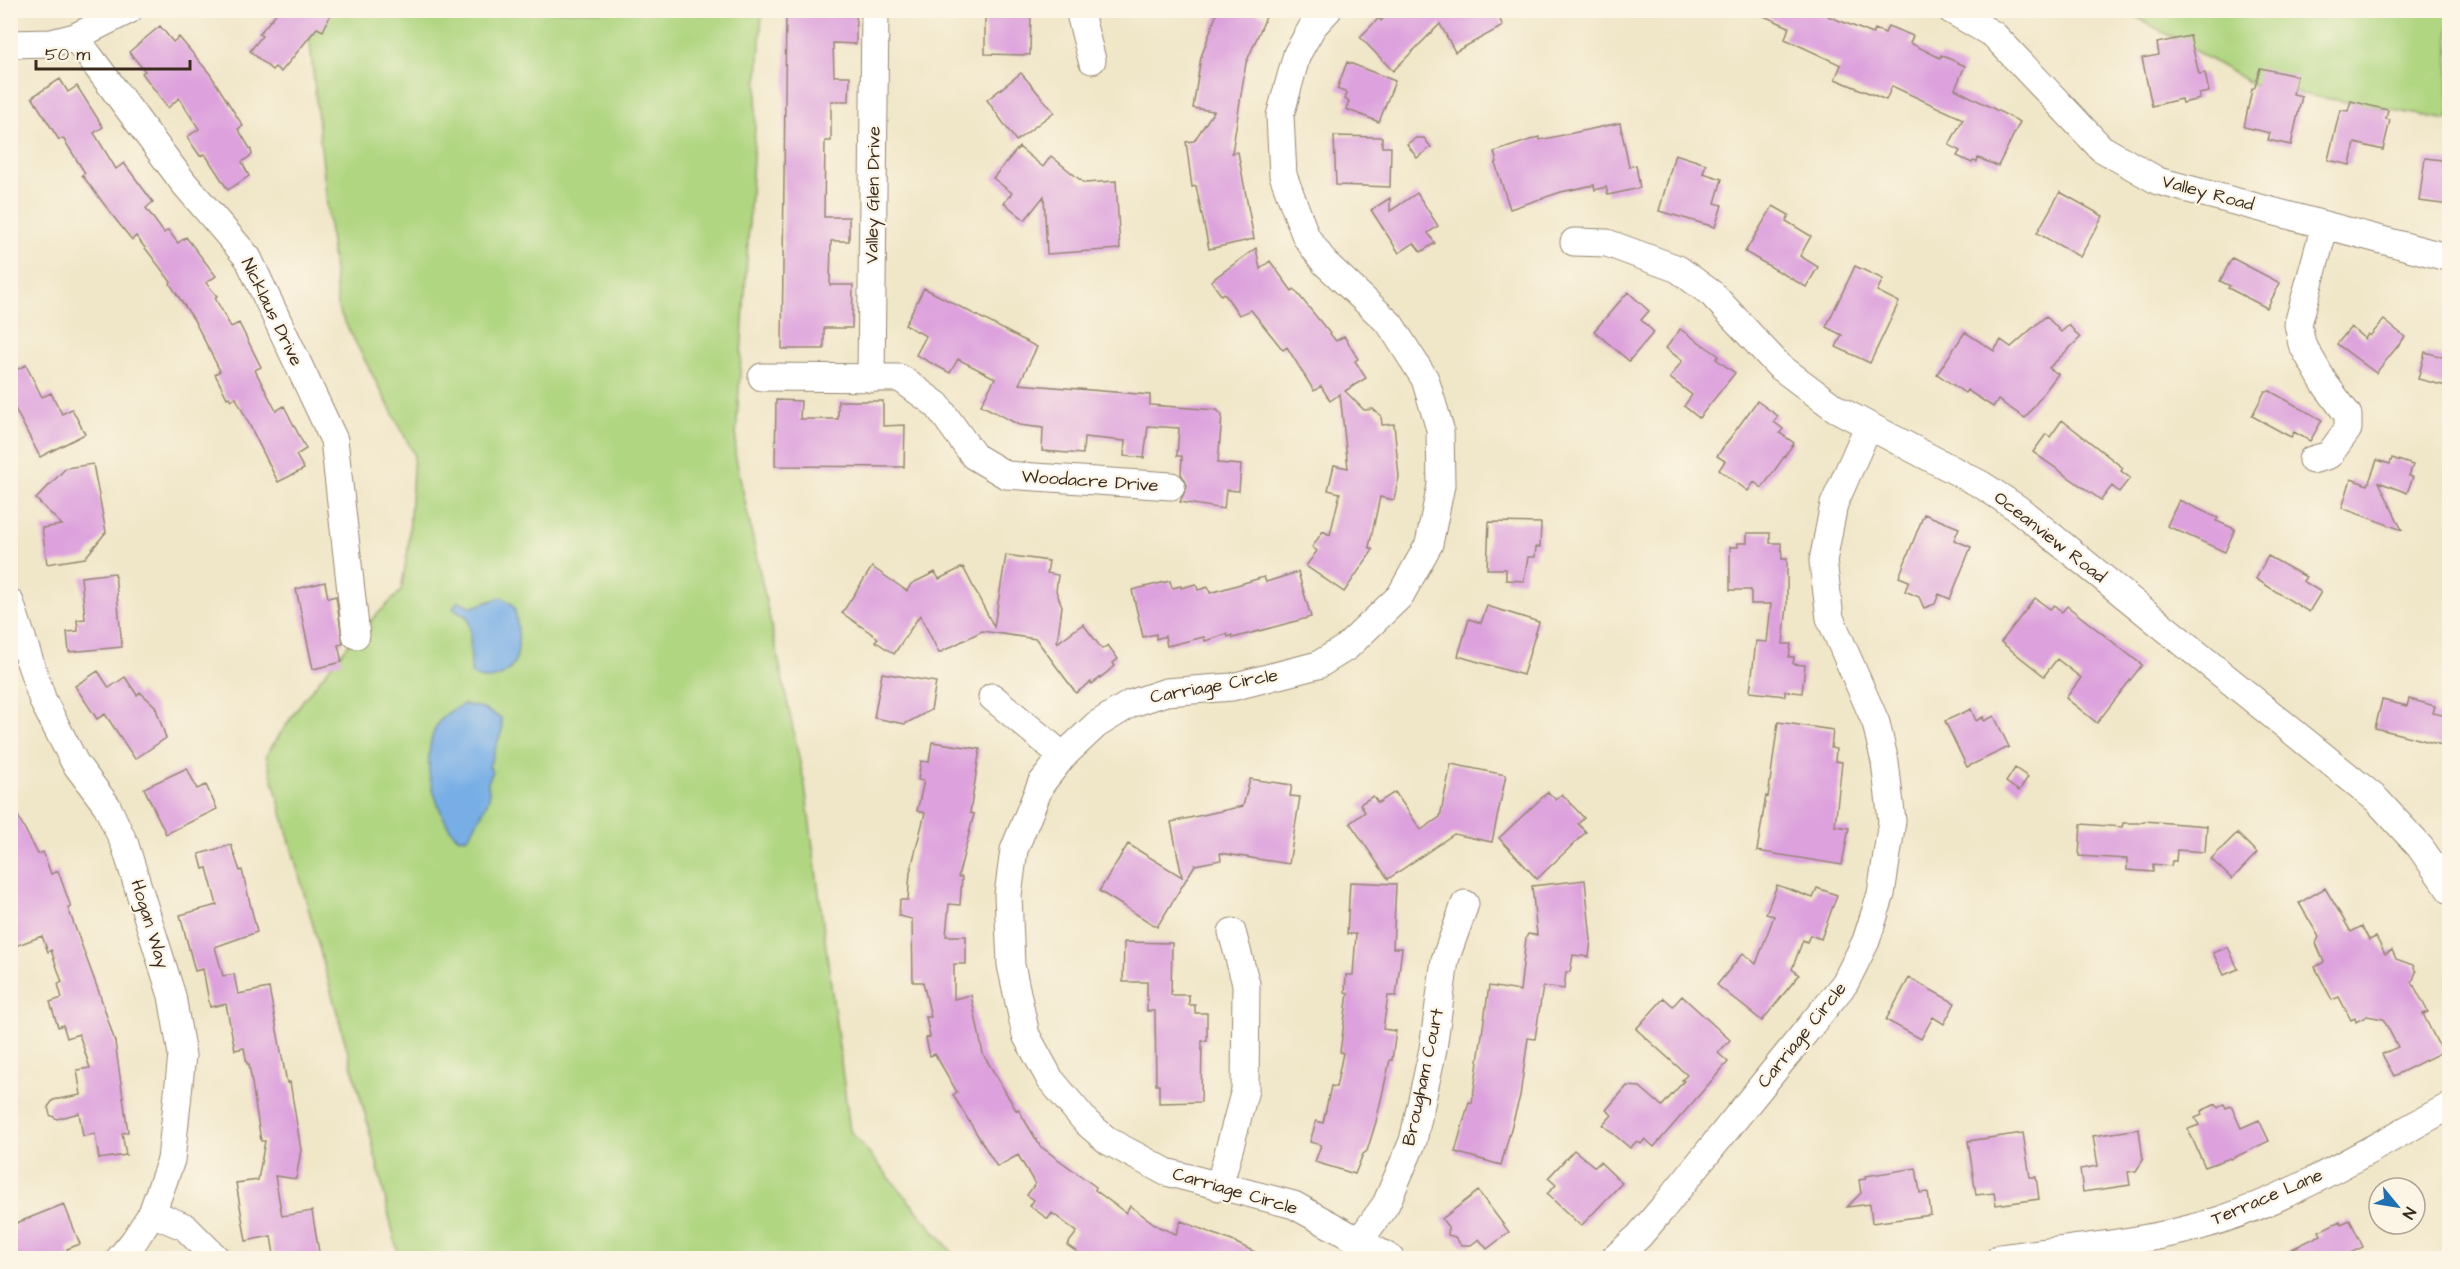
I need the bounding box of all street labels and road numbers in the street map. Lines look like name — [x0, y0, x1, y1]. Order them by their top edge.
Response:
street label: Valley Glen Drive — [859, 126, 888, 264]
street label: Valley Road — [2159, 169, 2257, 218]
street label: Nicklaus Drive — [235, 254, 309, 370]
street label: Woodacre Drive — [1021, 464, 1160, 498]
street label: Oceanview Road — [1989, 485, 2111, 589]
street label: Carriage Circle — [1148, 662, 1280, 711]
street label: Hogan Way — [124, 877, 175, 972]
street label: Carriage Circle — [1752, 977, 1853, 1094]
street label: Brougham Court — [1396, 1005, 1451, 1148]
street label: Carriage Circle — [1169, 1161, 1301, 1222]
street label: Terrace Lane — [2207, 1162, 2327, 1232]

